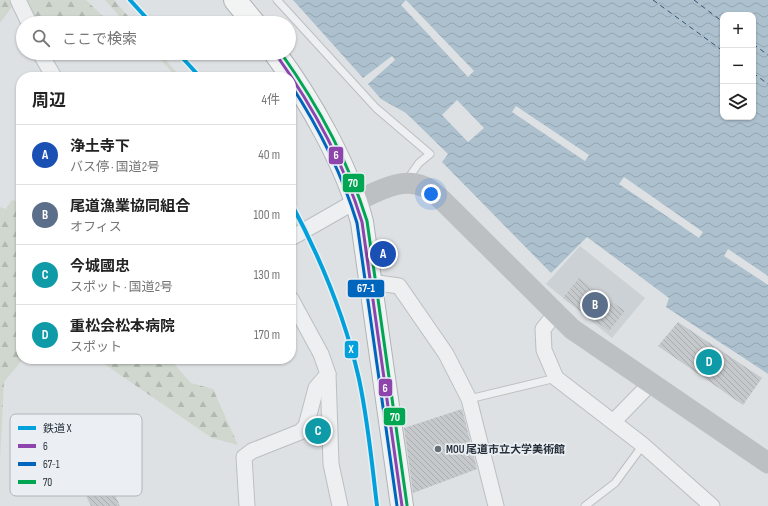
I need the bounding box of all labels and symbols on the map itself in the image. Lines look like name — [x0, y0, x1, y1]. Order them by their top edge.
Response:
line badge: 6 — [328, 146, 344, 165]
text: 6 — [333, 149, 339, 162]
line badge: 70 — [342, 173, 365, 193]
text: 70 — [348, 177, 358, 190]
your location — [421, 184, 441, 204]
pin: A — [370, 239, 396, 269]
line badge: 67-1 — [347, 279, 385, 298]
text: 67-1 — [357, 282, 376, 295]
pin: B — [582, 290, 608, 320]
line badge: X — [344, 340, 359, 359]
text: X — [347, 343, 354, 356]
pin: D — [696, 347, 722, 377]
line badge: 6 — [378, 378, 393, 397]
text: 6 — [382, 382, 388, 395]
line badge: 70 — [383, 407, 406, 426]
text: 70 — [390, 411, 400, 424]
legend — [10, 414, 142, 496]
pin: C — [305, 416, 331, 446]
text: 鉄道 X — [43, 422, 72, 435]
text: 6 — [43, 440, 48, 453]
place label: MOU 尾道市立大学美術館 — [446, 443, 565, 456]
marker: MOU 尾道市立大学美術館 — [433, 444, 443, 454]
text: 67-1 — [43, 458, 60, 471]
text: 70 — [43, 476, 52, 489]

